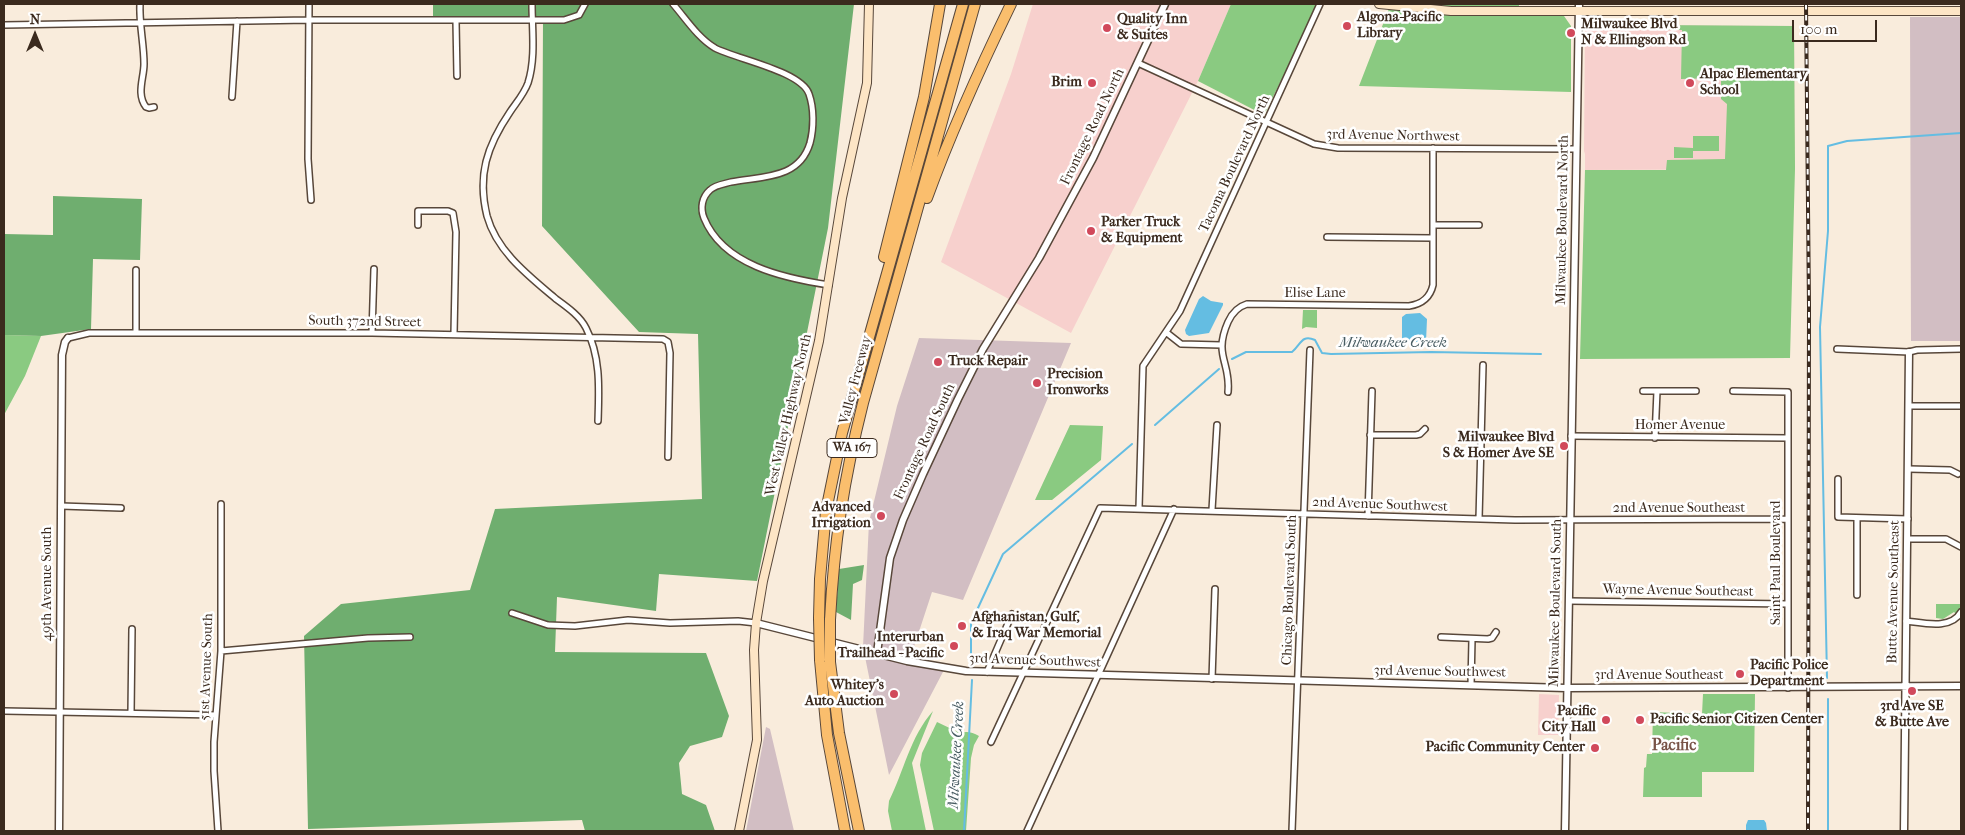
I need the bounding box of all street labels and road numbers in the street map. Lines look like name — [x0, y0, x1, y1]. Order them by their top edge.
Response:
street label: Frontage Road North — [1057, 66, 1129, 188]
street label: Tacoma Boulevard North — [1196, 93, 1274, 235]
street label: 3rd Avenue Northwest — [1326, 126, 1460, 146]
street label: Milwaukee Boulevard North — [1553, 135, 1573, 305]
street label: Elise Lane — [1284, 286, 1346, 302]
street label: South 372nd Street — [308, 313, 422, 331]
street label: West Valley Highway North — [762, 332, 816, 498]
street label: Valley Freeway — [836, 334, 876, 426]
street label: Frontage Road South — [891, 381, 959, 503]
street label: Homer Avenue — [1635, 418, 1725, 434]
road number: WA 167 — [827, 438, 877, 458]
street label: 2nd Avenue Southwest — [1312, 494, 1448, 516]
street label: 2nd Avenue Southeast — [1613, 501, 1745, 517]
street label: Saint Paul Boulevard — [1769, 501, 1785, 625]
street label: Chicago Boulevard South — [1279, 514, 1301, 666]
street label: Milwaukee Boulevard South — [1546, 519, 1566, 687]
street label: Butte Avenue Southeast — [1884, 520, 1904, 664]
street label: 49th Avenue South — [40, 527, 56, 641]
street label: Wayne Avenue Southeast — [1602, 581, 1754, 601]
street label: 51st Avenue South — [197, 613, 217, 721]
street label: 3rd Avenue Southwest — [969, 650, 1101, 672]
street label: 3rd Avenue Southwest — [1374, 662, 1506, 682]
street label: 3rd Avenue Southeast — [1595, 668, 1723, 684]

